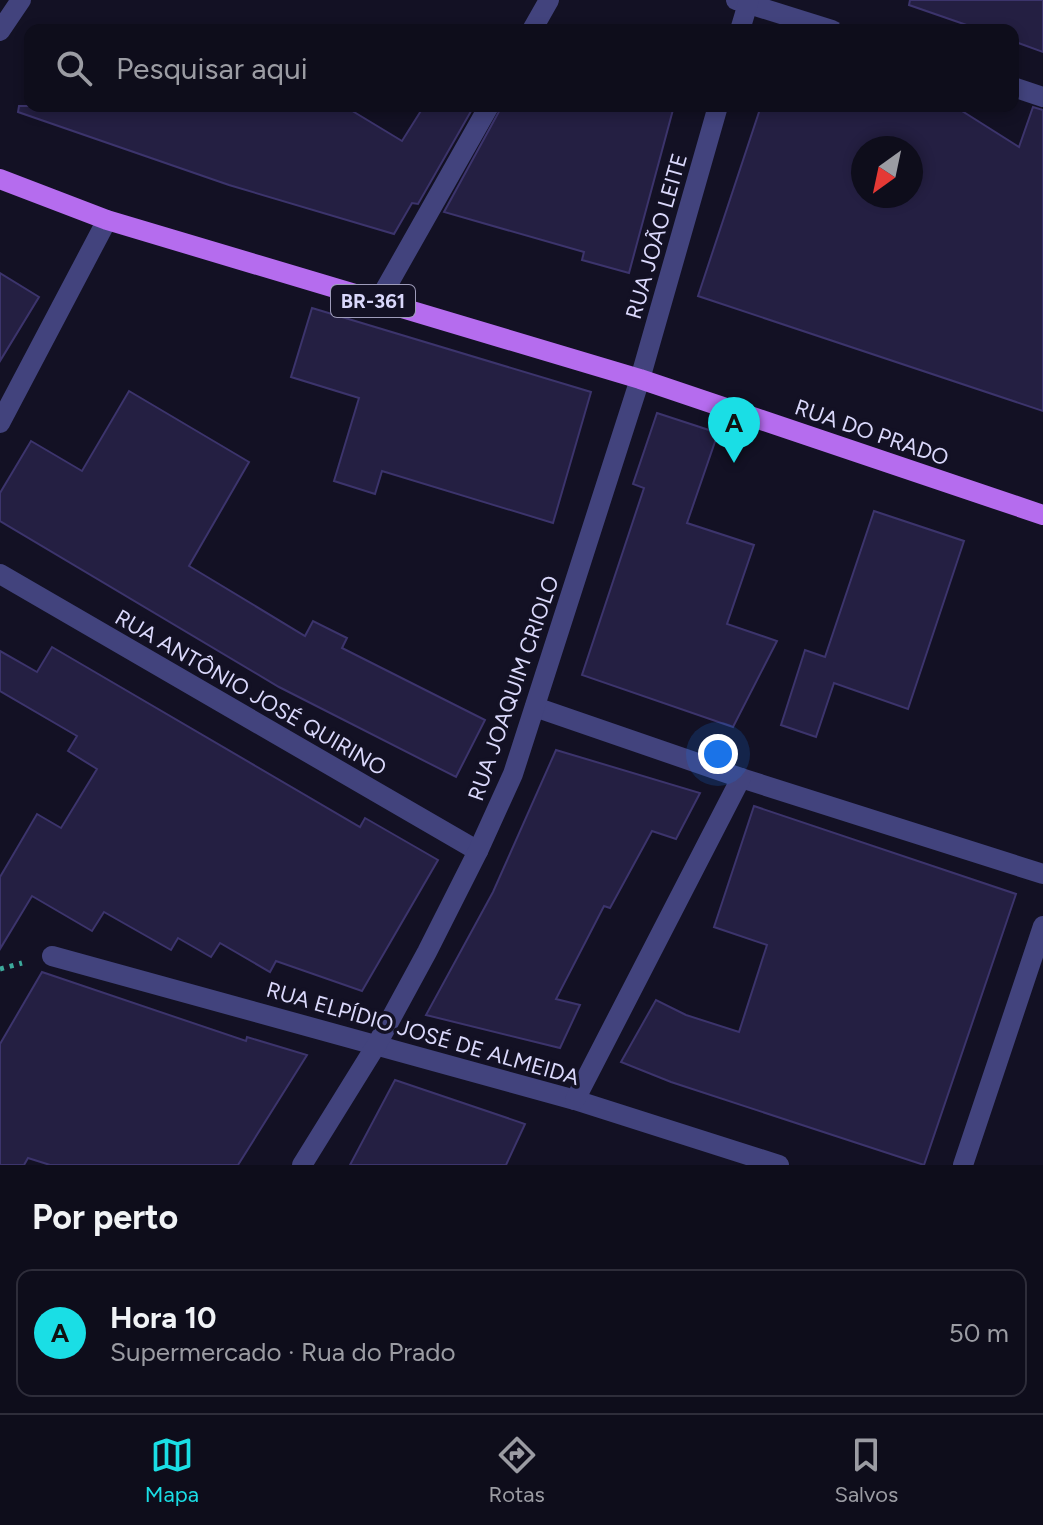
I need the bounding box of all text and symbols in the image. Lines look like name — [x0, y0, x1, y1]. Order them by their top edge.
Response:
search box — [24, 24, 1019, 112]
icon: search — [52, 46, 96, 90]
text: Pesquisar aqui — [116, 50, 308, 87]
north arrow — [851, 136, 923, 208]
street label: RUA JOÃO LEITE — [620, 150, 693, 322]
road number: BR-361 — [331, 285, 415, 317]
street label: RUA DO PRADO — [791, 394, 952, 471]
pin: A — [708, 397, 760, 463]
street label: RUA JOAQUIM CRIOLO — [462, 572, 565, 804]
street label: RUA ANTÔNIO JOSÉ QUIRINO — [110, 603, 391, 781]
your location — [698, 734, 738, 774]
street label: RUA ELPÍDIO JOSÉ DE ALMEIDA — [263, 976, 583, 1091]
text: Por perto — [32, 1197, 178, 1238]
text: Hora 10 — [110, 1299, 217, 1336]
text: A — [51, 1317, 69, 1349]
text: 50 m — [949, 1317, 1009, 1349]
text: Supermercado · Rua do Prado — [110, 1336, 456, 1368]
tab: Mapa — [145, 1433, 199, 1508]
tab: Rotas — [489, 1433, 545, 1508]
tab: Salvos — [834, 1433, 898, 1508]

